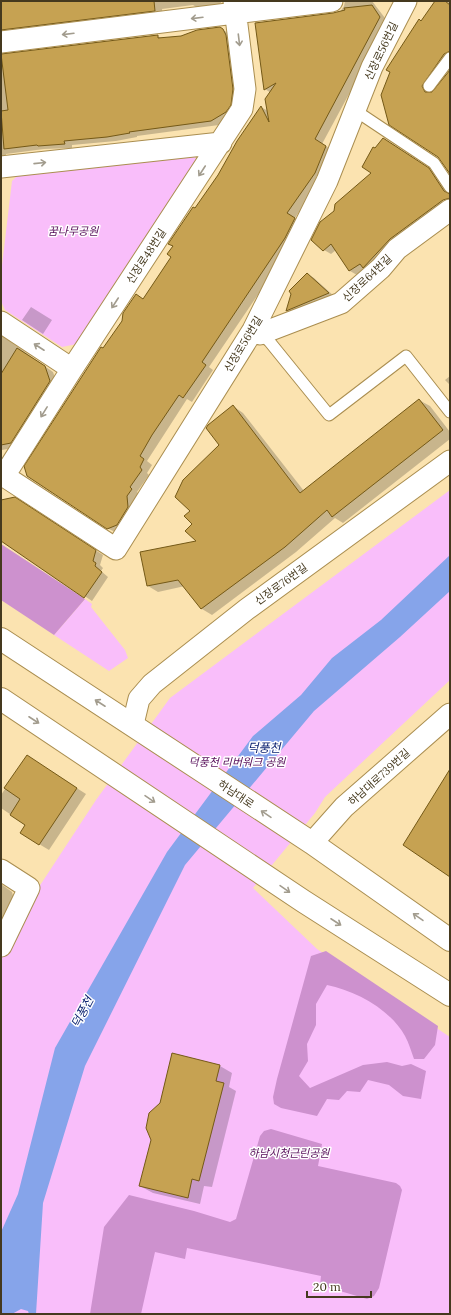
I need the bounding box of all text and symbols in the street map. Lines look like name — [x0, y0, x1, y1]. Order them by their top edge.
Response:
one-way arrow — [191, 14, 204, 22]
street label: 신장로56번길 — [361, 20, 401, 82]
one-way arrow — [62, 30, 75, 38]
one-way arrow — [235, 33, 243, 46]
one-way arrow — [33, 159, 46, 166]
one-way arrow — [198, 165, 206, 176]
park label: 꿈나무공원 — [48, 224, 99, 238]
street label: 신장로48번길 — [123, 226, 169, 286]
street label: 신장로64번길 — [339, 251, 395, 305]
one-way arrow — [111, 297, 119, 308]
street label: 신장로56번길 — [221, 313, 265, 375]
one-way arrow — [33, 343, 45, 351]
one-way arrow — [40, 406, 48, 417]
street label: 신장로76번길 — [252, 560, 310, 608]
one-way arrow — [95, 699, 106, 707]
one-way arrow — [28, 716, 39, 724]
water label: 덕풍천 — [247, 740, 283, 755]
street label: 하남대로739번길 — [345, 746, 413, 808]
park label: 덕풍천 리버워크 공원 — [189, 755, 286, 769]
street label: 하남대로 — [215, 777, 257, 811]
one-way arrow — [144, 795, 156, 803]
one-way arrow — [260, 810, 271, 818]
one-way arrow — [279, 885, 290, 893]
one-way arrow — [413, 913, 424, 921]
one-way arrow — [330, 919, 342, 927]
water label: 덕풍천 — [68, 992, 97, 1030]
park label: 하남시청근린공원 — [249, 1146, 330, 1160]
scale bar — [307, 1273, 371, 1299]
text: 20 m — [313, 1279, 341, 1294]

